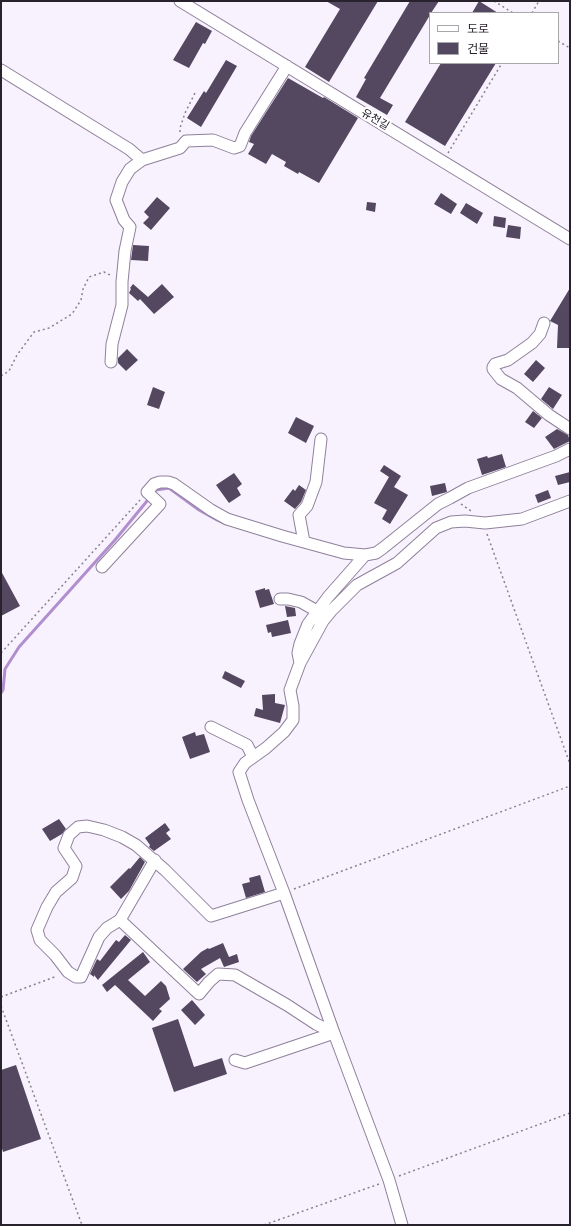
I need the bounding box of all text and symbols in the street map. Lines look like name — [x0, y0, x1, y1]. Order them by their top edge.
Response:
legend — [429, 12, 559, 64]
text: 도로 — [467, 22, 489, 37]
text: 건물 — [467, 42, 489, 57]
street label: 유천길 — [359, 107, 391, 133]

